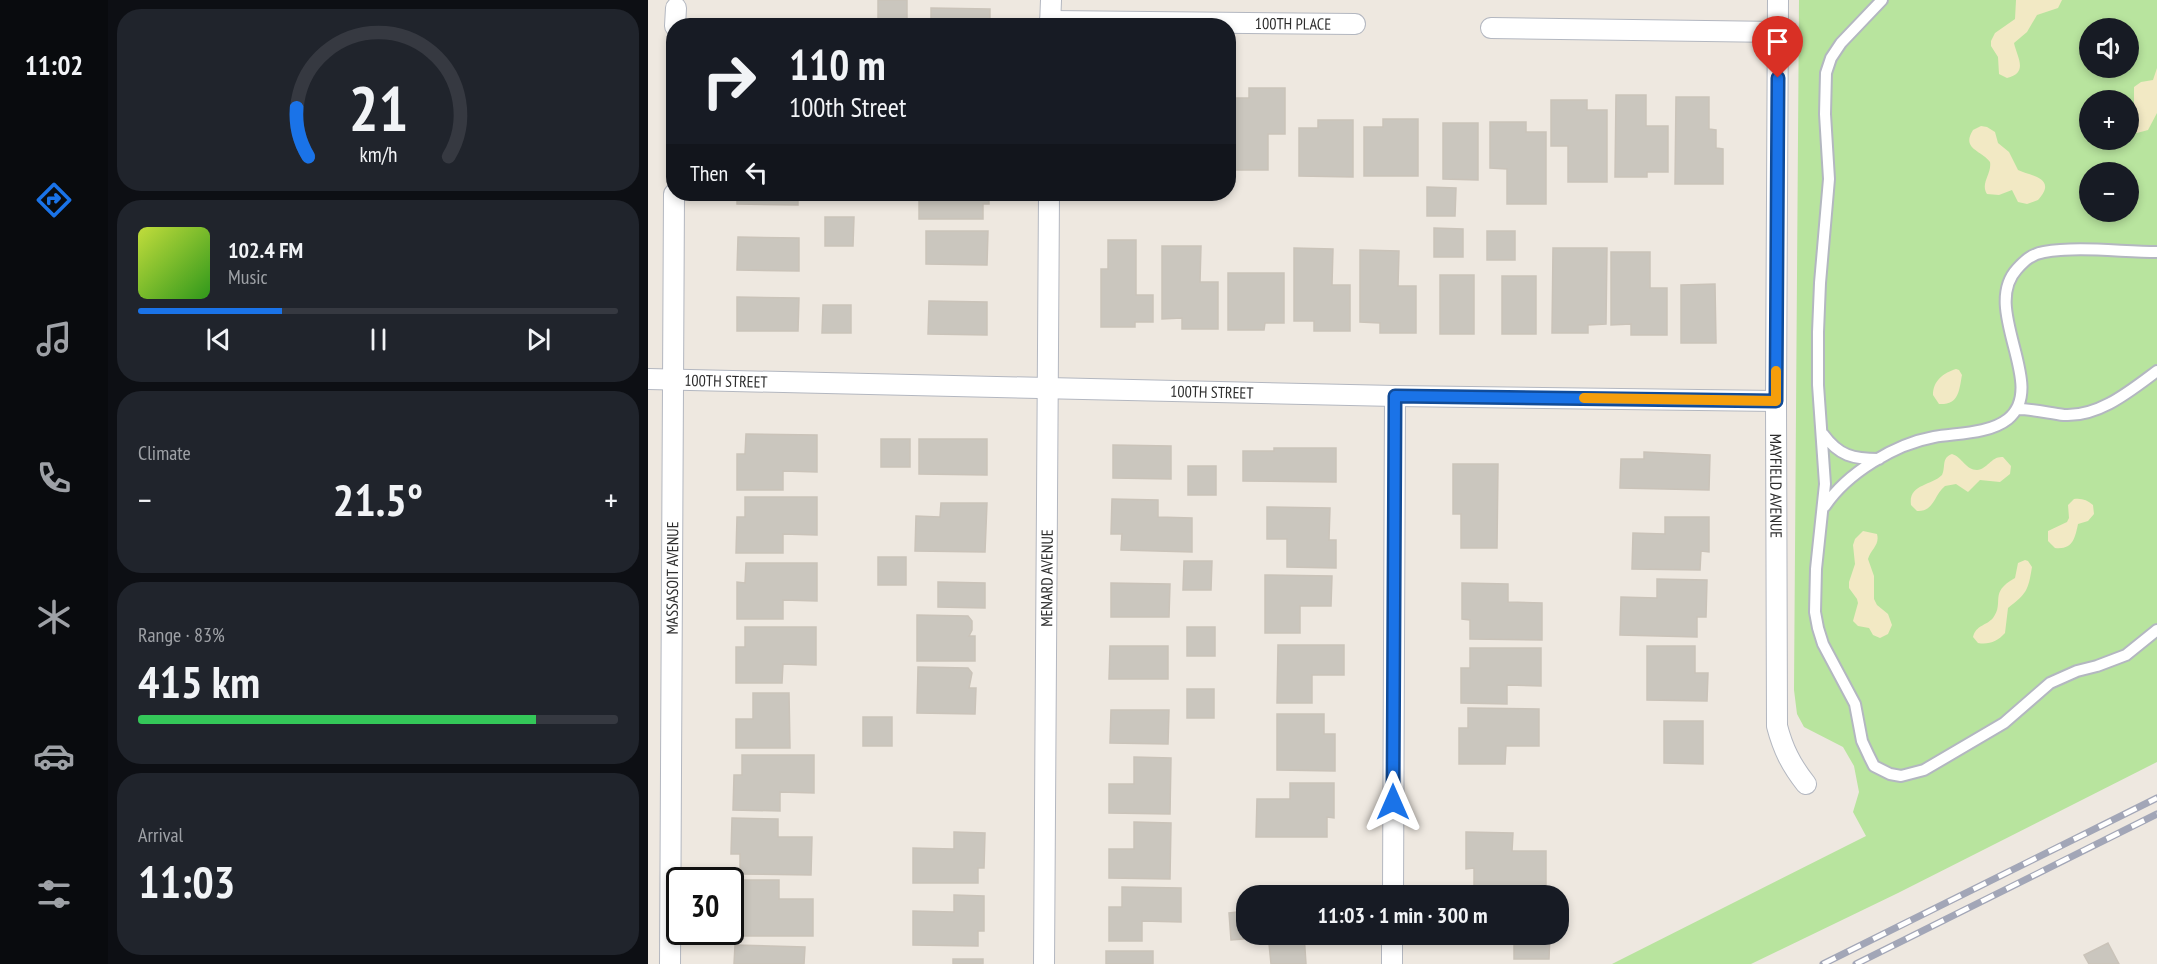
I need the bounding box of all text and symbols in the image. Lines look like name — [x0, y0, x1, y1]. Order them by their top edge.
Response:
street label: 100TH PLACE — [1255, 13, 1331, 34]
pin — [1752, 16, 1803, 78]
map controls — [2079, 18, 2139, 222]
button: sound — [2079, 18, 2139, 78]
icon: arrive — [1761, 25, 1794, 58]
text: 110 m — [789, 37, 886, 92]
icon: right — [690, 42, 768, 120]
text: 11:02 — [25, 48, 83, 82]
text: 21 — [348, 67, 408, 148]
text: 100th Street — [789, 90, 906, 124]
button: + — [2079, 90, 2139, 150]
text: km/h — [359, 140, 397, 168]
icon: left — [740, 156, 773, 189]
text: Then — [690, 159, 728, 187]
button: − — [2079, 162, 2139, 222]
icon: directions — [33, 179, 75, 221]
text: 102.4 FM — [228, 236, 303, 264]
text: Music — [228, 264, 268, 290]
icon: music — [33, 318, 75, 360]
icon: previous — [202, 323, 235, 356]
icon: pause — [362, 323, 395, 356]
icon: next — [522, 323, 555, 356]
street label: 100TH STREET — [684, 370, 768, 392]
street label: 100TH STREET — [1170, 381, 1254, 403]
street label: MAYFIELD AVENUE — [1766, 434, 1786, 538]
text: Climate — [138, 440, 191, 466]
icon: phone — [33, 457, 75, 499]
text: 21.5° — [333, 470, 423, 528]
text: − — [138, 478, 152, 521]
text: + — [604, 478, 618, 521]
street label: MASSASOIT AVENUE — [662, 521, 682, 635]
street label: MENARD AVENUE — [1036, 529, 1057, 627]
icon: climate — [33, 596, 75, 638]
text: Range · 83% — [138, 622, 225, 648]
text: 415 km — [138, 652, 260, 710]
icon: car — [33, 735, 75, 777]
position arrow — [1361, 770, 1425, 834]
text: Arrival — [138, 822, 183, 848]
text: 11:03 — [138, 852, 235, 910]
speed limit sign: 30 — [666, 867, 744, 945]
icon: filters — [33, 873, 75, 915]
text: 11:03 · 1 min · 300 m — [1317, 901, 1488, 929]

